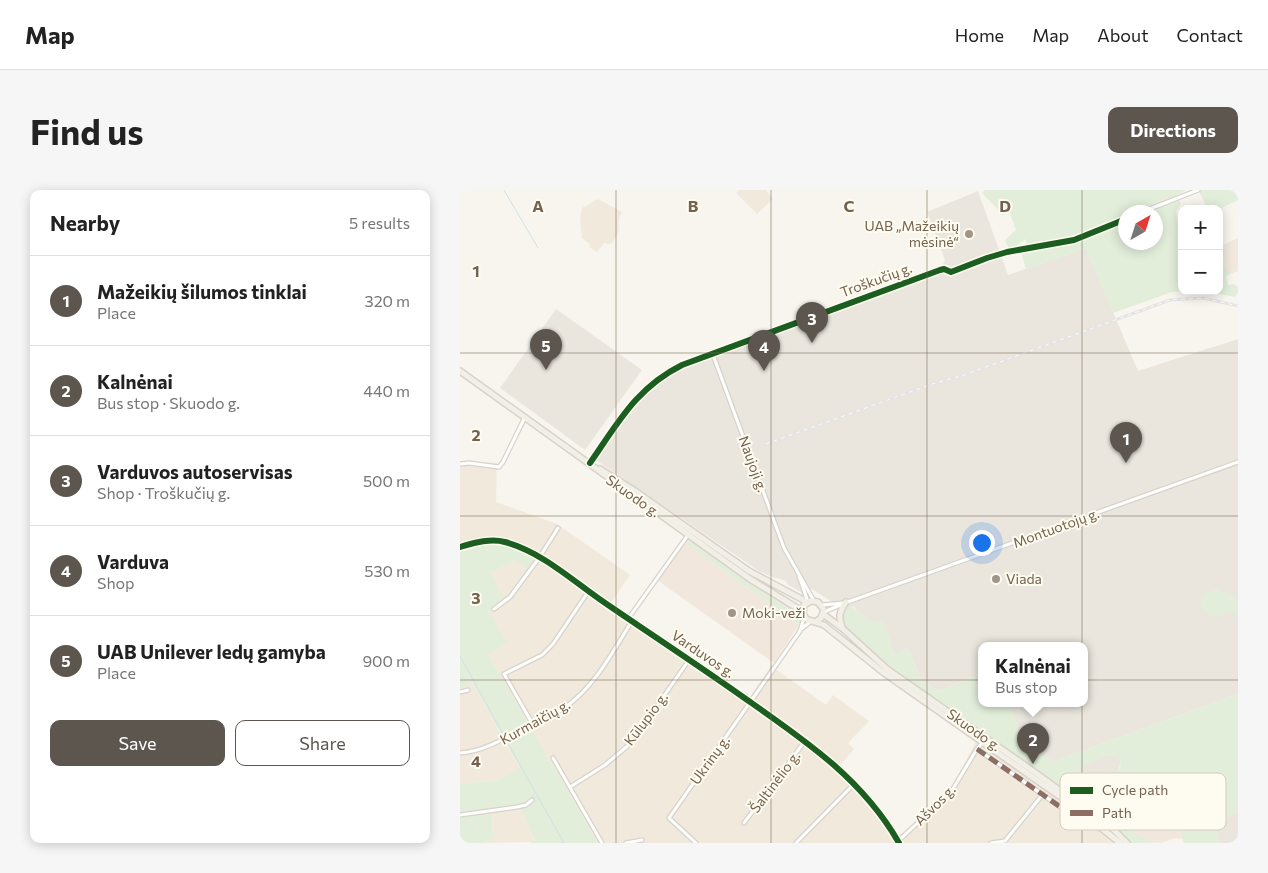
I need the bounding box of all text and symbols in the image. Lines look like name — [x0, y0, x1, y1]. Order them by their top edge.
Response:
text: Map — [25, 20, 75, 49]
text: Home — [955, 24, 1004, 46]
text: Map — [1032, 24, 1069, 46]
text: About — [1097, 24, 1149, 46]
text: Contact — [1177, 24, 1243, 46]
button: Directions — [1108, 107, 1238, 153]
text: Find us — [30, 109, 144, 152]
text: A — [532, 196, 544, 215]
text: B — [688, 196, 699, 215]
text: C — [844, 196, 855, 215]
text: D — [999, 196, 1011, 215]
north arrow — [1118, 205, 1163, 250]
map controls — [1178, 205, 1223, 295]
button: + — [1178, 205, 1223, 250]
text: Nearby — [50, 210, 120, 235]
text: 5 results — [349, 213, 410, 232]
place label: UAB „Mažeikių mėsinė“ — [865, 217, 959, 250]
marker: UAB „Mažeikių mėsinė“ — [963, 228, 975, 240]
button: − — [1178, 250, 1223, 295]
street label: Troškučių g. — [838, 259, 914, 300]
text: 1 — [472, 261, 480, 280]
text: Mažeikių šilumos tinklai — [97, 280, 307, 303]
text: 1 — [62, 291, 70, 310]
text: 320 m — [365, 291, 410, 310]
pin: 3 — [796, 302, 828, 343]
text: Place — [97, 303, 136, 322]
pin: 5 — [530, 329, 562, 370]
pin: 4 — [748, 330, 780, 371]
text: Kalnėnai — [97, 370, 173, 393]
text: 2 — [61, 381, 71, 400]
text: 440 m — [363, 381, 410, 400]
text: Bus stop · Skuodo g. — [97, 393, 240, 412]
pin: 1 — [1110, 422, 1142, 463]
text: 2 — [471, 425, 481, 444]
street label: Naujoji g. — [735, 433, 771, 494]
text: Varduvos autoservisas — [97, 460, 293, 483]
text: 3 — [61, 471, 71, 490]
text: 500 m — [363, 471, 410, 490]
street label: Skuodo g. — [603, 471, 664, 520]
text: Shop · Troškučių g. — [97, 483, 230, 502]
street label: Montuotojų g. — [1010, 504, 1101, 551]
your location — [969, 530, 995, 556]
text: Varduva — [97, 550, 169, 573]
text: 4 — [61, 561, 71, 580]
text: 530 m — [364, 561, 410, 580]
place label: Viada — [1006, 570, 1042, 587]
text: Shop — [97, 573, 135, 592]
marker: Viada — [990, 573, 1002, 585]
text: 3 — [471, 588, 481, 607]
place label: Moki-veži — [742, 604, 806, 621]
marker: Moki-veži — [726, 607, 738, 619]
street label: Varduvos g. — [668, 626, 738, 681]
text: UAB Unilever ledų gamyba — [97, 640, 326, 663]
popup — [978, 642, 1088, 707]
text: 5 — [61, 651, 71, 670]
text: 900 m — [362, 651, 410, 670]
text: Kalnėnai — [995, 654, 1071, 677]
text: Place — [97, 663, 136, 682]
text: Bus stop — [995, 677, 1057, 696]
street label: Kūlupio g. — [620, 689, 671, 749]
street label: Kurmaičių g. — [497, 695, 573, 748]
street label: Skuodo g. — [944, 705, 1005, 754]
button: Save — [50, 720, 225, 766]
button: Share — [235, 720, 410, 766]
pin: 2 — [1017, 723, 1049, 764]
street label: Ukrinų g. — [686, 732, 733, 788]
street label: Šaltinėlio g. — [746, 747, 803, 816]
text: 4 — [471, 751, 481, 770]
legend — [1060, 773, 1226, 830]
street label: Ašvos g. — [911, 781, 959, 829]
text: Cycle path — [1102, 781, 1168, 798]
text: Path — [1102, 804, 1132, 821]

